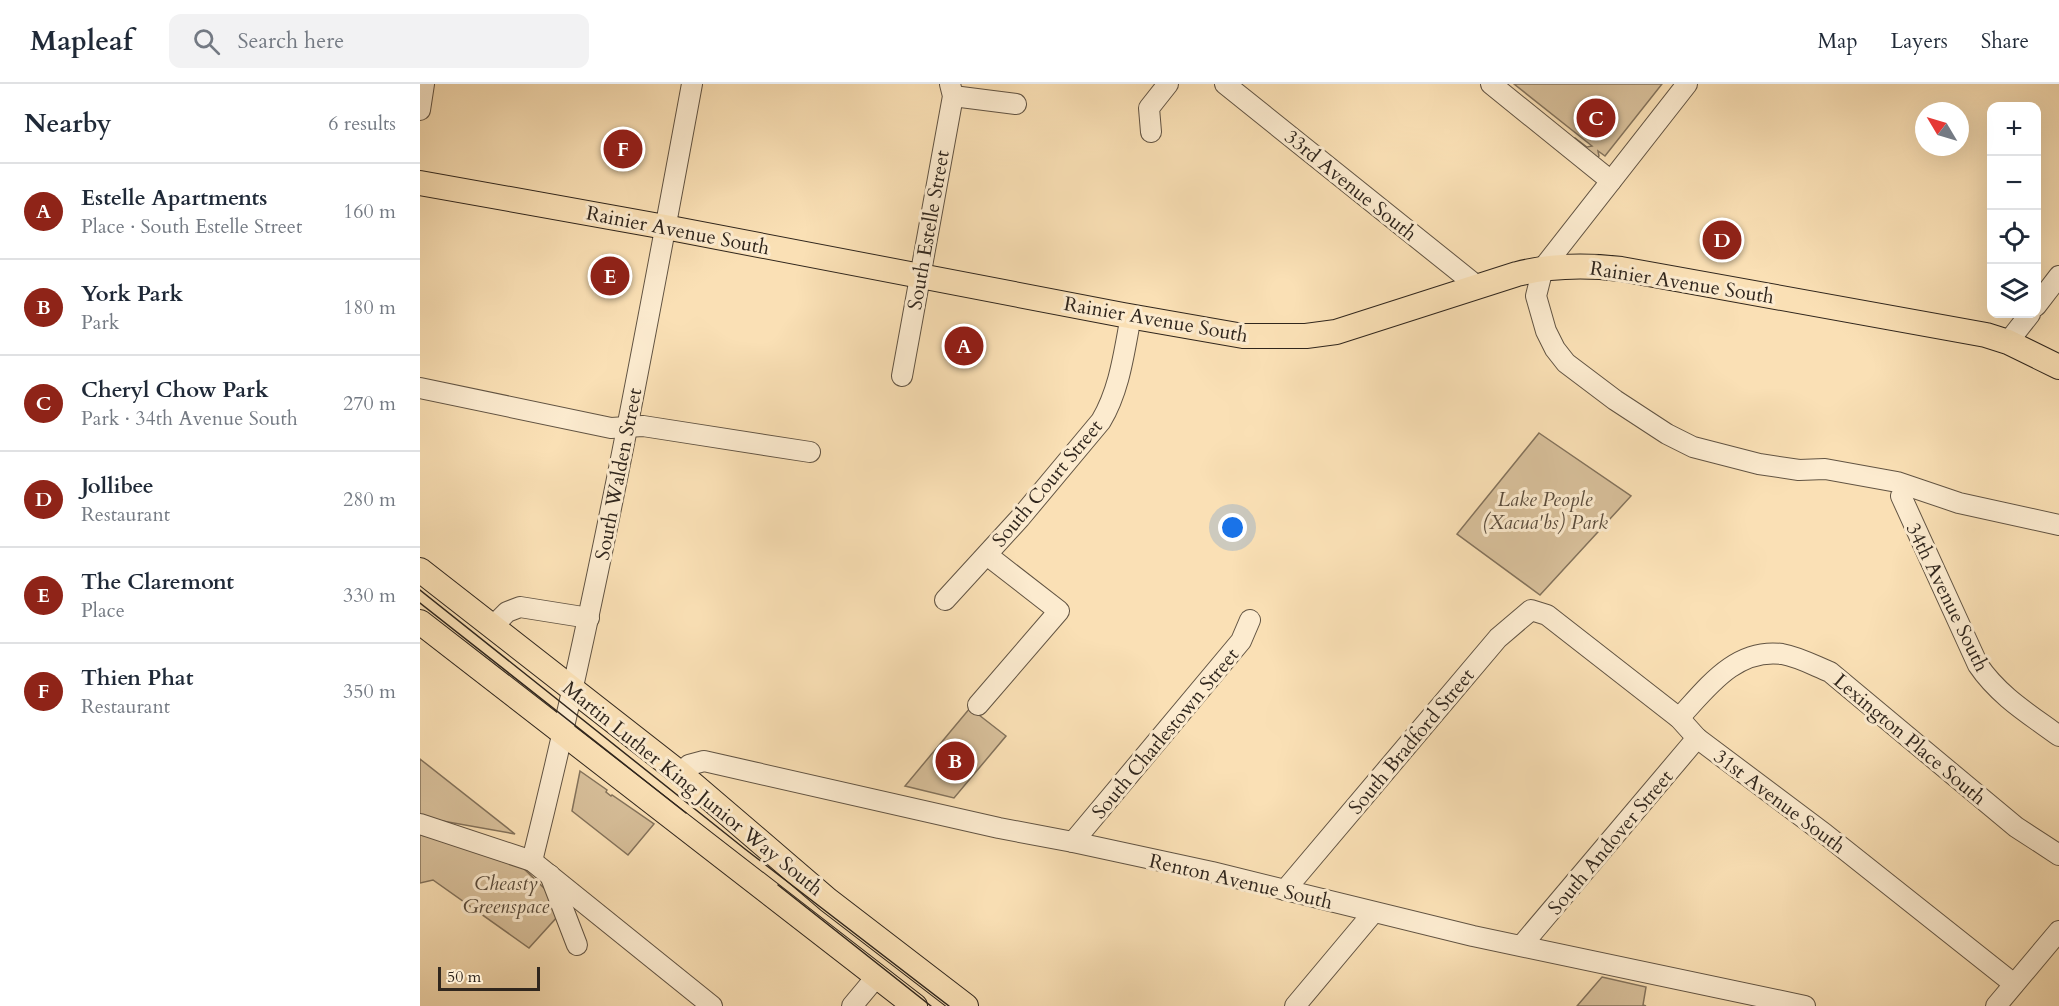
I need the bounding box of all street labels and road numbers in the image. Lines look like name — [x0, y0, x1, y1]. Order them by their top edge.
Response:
street label: 33rd Avenue South — [1279, 124, 1423, 247]
street label: South Estelle Street — [901, 147, 956, 312]
street label: Rainier Avenue South — [584, 199, 772, 262]
street label: Rainier Avenue South — [1588, 255, 1776, 310]
street label: Rainier Avenue South — [1062, 290, 1250, 349]
street label: South Walden Street — [589, 385, 649, 563]
street label: South Court Street — [986, 413, 1109, 553]
street label: 34th Avenue South — [1900, 518, 1995, 676]
street label: South Charlestown Street — [1086, 642, 1245, 825]
street label: South Bradford Street — [1342, 662, 1481, 820]
street label: Lexington Place South — [1828, 668, 1992, 811]
street label: Martin Luther King Junior Way South — [557, 675, 829, 902]
street label: 31st Avenue South — [1708, 743, 1851, 860]
street label: South Andover Street — [1542, 764, 1679, 921]
street label: Renton Avenue South — [1147, 847, 1335, 916]

